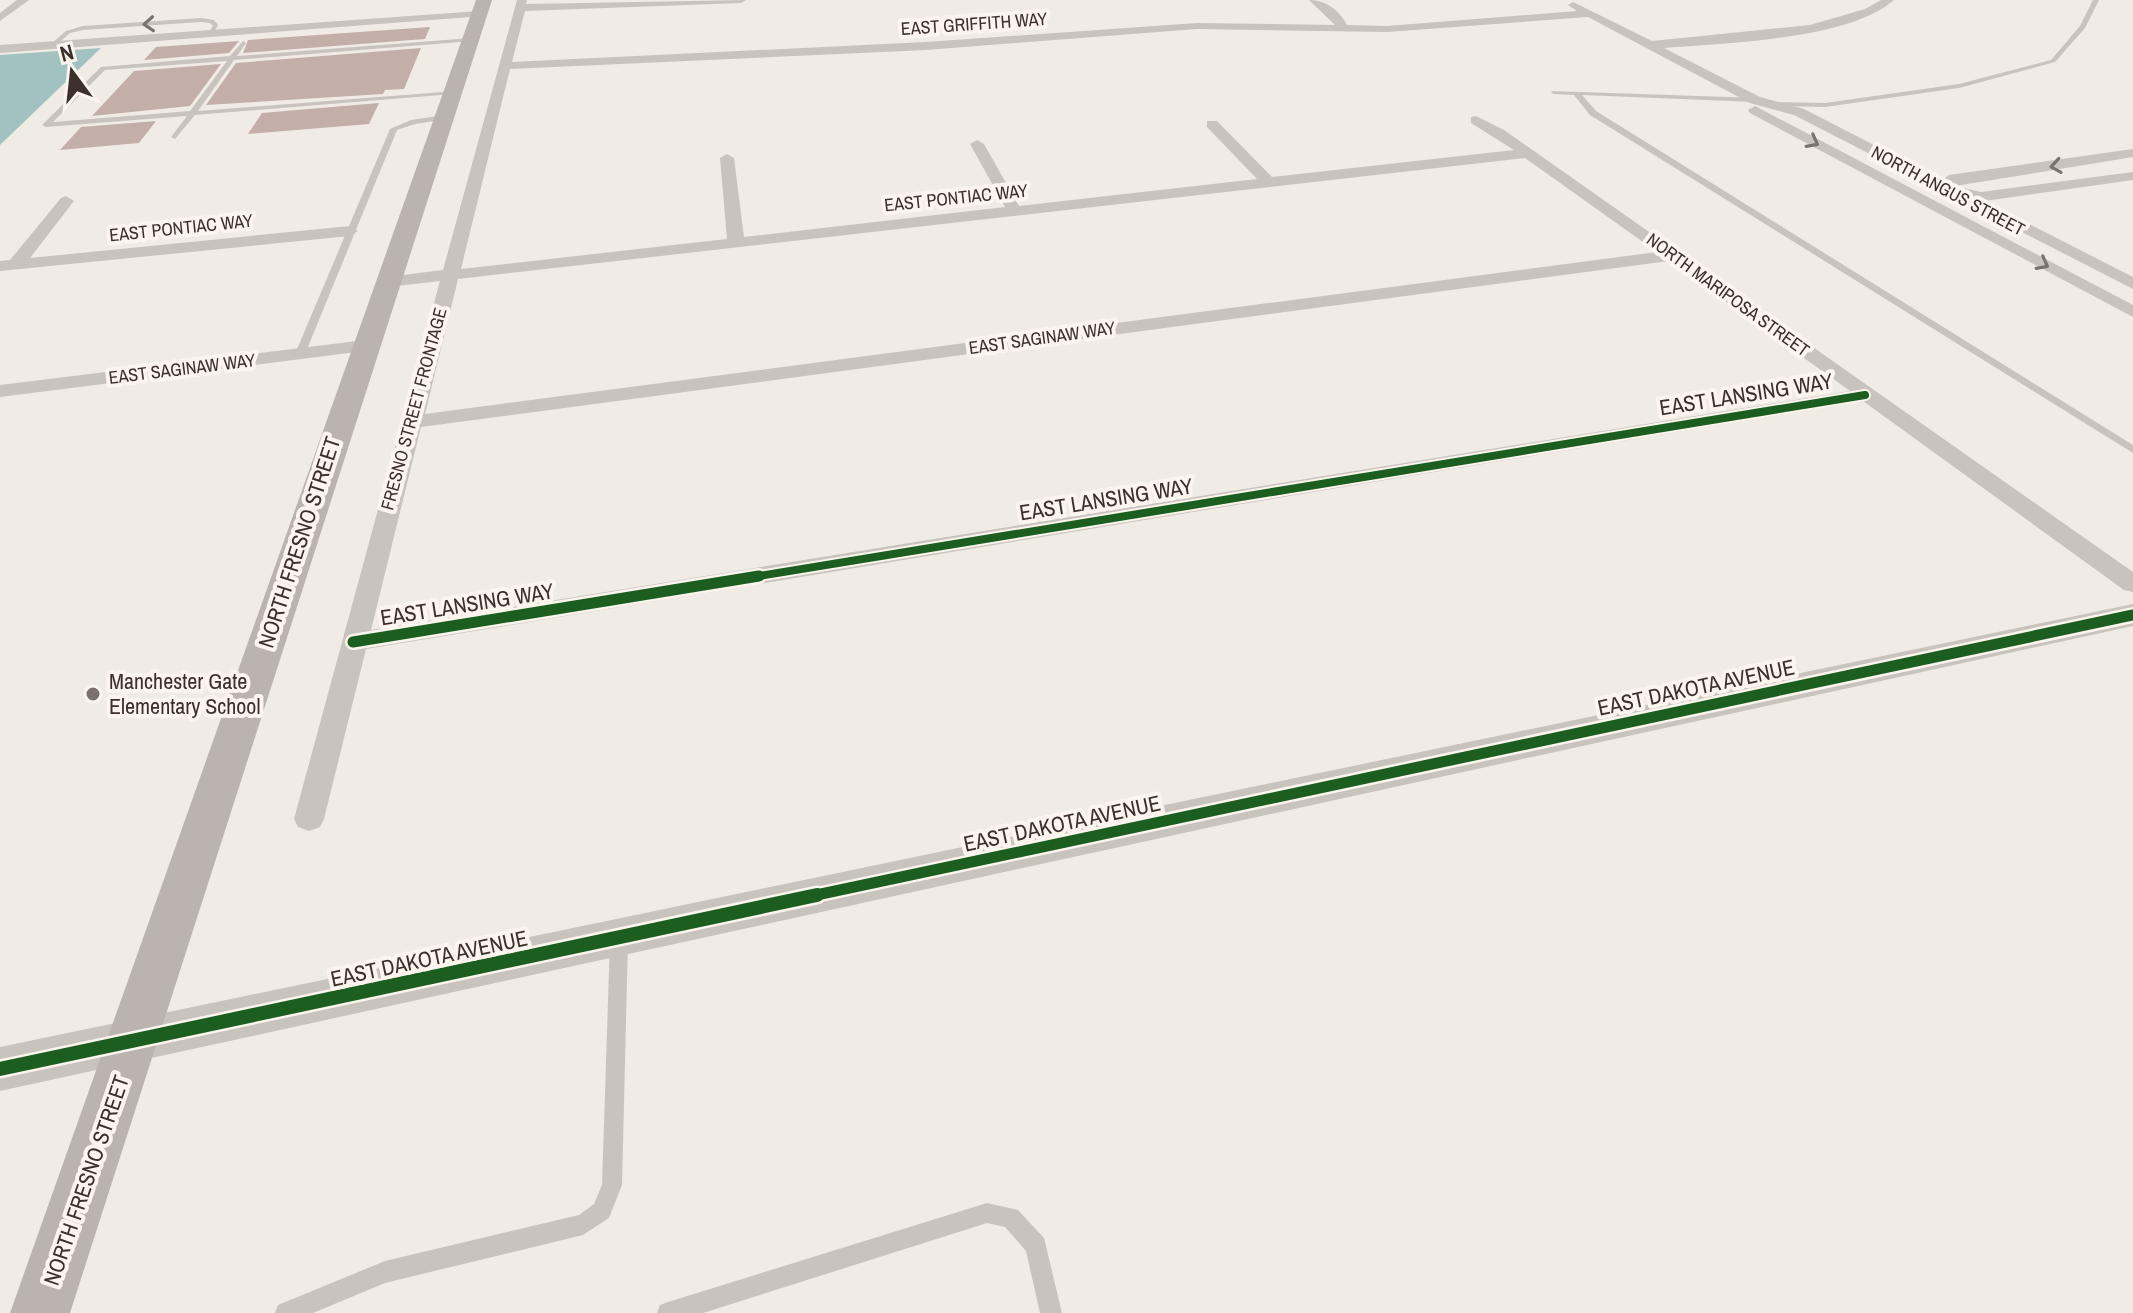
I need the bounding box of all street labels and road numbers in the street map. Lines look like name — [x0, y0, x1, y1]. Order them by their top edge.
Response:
street label: EAST GRIFFITH WAY — [900, 6, 1048, 41]
street label: NORTH ANGUS STREET — [1867, 140, 2029, 242]
street label: EAST PONTIAC WAY — [883, 178, 1029, 217]
street label: EAST PONTIAC WAY — [108, 208, 254, 247]
street label: NORTH MARIPOSA STREET — [1642, 227, 1815, 362]
street label: FRESNO STREET FRONTAGE — [374, 305, 453, 513]
street label: EAST SAGINAW WAY — [967, 315, 1117, 360]
street label: EAST SAGINAW WAY — [107, 347, 257, 390]
street label: EAST LANSING WAY — [1657, 365, 1835, 423]
street label: NORTH FRESNO STREET — [251, 433, 347, 651]
street label: EAST LANSING WAY — [1017, 470, 1195, 528]
street label: EAST LANSING WAY — [378, 575, 556, 633]
street label: EAST DAKOTA AVENUE — [1595, 651, 1797, 723]
street label: EAST DAKOTA AVENUE — [961, 787, 1163, 859]
street label: EAST DAKOTA AVENUE — [328, 922, 530, 994]
street label: NORTH FRESNO STREET — [36, 1071, 136, 1289]

